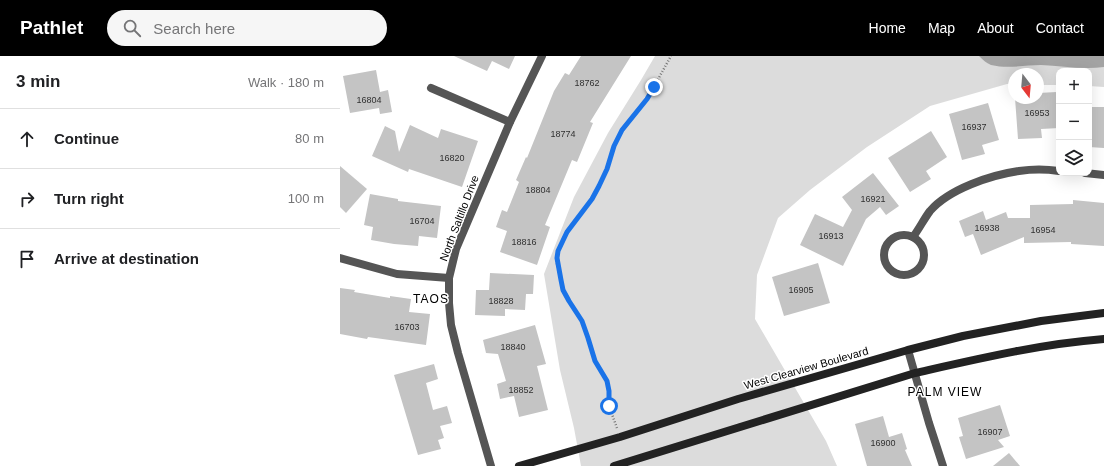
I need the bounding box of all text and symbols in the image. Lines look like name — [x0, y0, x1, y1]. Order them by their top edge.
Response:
search box — [107, 10, 387, 46]
text: Pathlet — [20, 17, 83, 38]
icon: search — [121, 17, 143, 39]
text: Search here — [153, 20, 235, 37]
text: Home — [869, 20, 906, 36]
text: Map — [928, 20, 955, 36]
text: About — [977, 20, 1014, 36]
text: Contact — [1036, 20, 1084, 36]
north arrow — [1008, 68, 1044, 104]
map controls — [1056, 68, 1092, 176]
button: + — [1056, 68, 1092, 104]
text: 3 min — [16, 72, 60, 91]
text: Walk · 180 m — [248, 75, 324, 90]
house number: 18762 — [574, 78, 600, 88]
route end — [645, 78, 663, 96]
house number: 16804 — [356, 95, 382, 105]
button: − — [1056, 104, 1092, 140]
house number: 16953 — [1024, 108, 1050, 118]
house number: 16937 — [961, 122, 987, 132]
icon: ahead — [16, 128, 38, 150]
house number: 18774 — [550, 129, 576, 139]
text: Continue — [54, 130, 119, 147]
text: 80 m — [295, 131, 324, 146]
button: layers — [1056, 140, 1092, 176]
house number: 16820 — [439, 153, 465, 163]
street label: North Saltillo Drive — [437, 173, 481, 263]
house number: 18804 — [525, 185, 551, 195]
icon: right — [16, 188, 38, 210]
text: Turn right — [54, 190, 124, 207]
text: 100 m — [288, 191, 324, 206]
house number: 16921 — [860, 194, 886, 204]
house number: 16704 — [409, 216, 435, 226]
house number: 16938 — [974, 223, 1000, 233]
house number: 16954 — [1030, 225, 1056, 235]
house number: 16913 — [818, 231, 844, 241]
house number: 18816 — [511, 237, 537, 247]
icon: arrive — [16, 248, 38, 270]
text: Arrive at destination — [54, 250, 199, 267]
house number: 16905 — [788, 285, 814, 295]
district label: TAOS — [413, 292, 449, 306]
house number: 18828 — [488, 296, 514, 306]
house number: 16703 — [394, 322, 420, 332]
house number: 18840 — [500, 342, 526, 352]
street label: West Clearview Boulevard — [742, 344, 870, 392]
house number: 18852 — [508, 385, 534, 395]
district label: PALM VIEW — [908, 385, 982, 399]
route start — [600, 397, 618, 415]
house number: 16907 — [977, 427, 1003, 437]
house number: 16900 — [870, 438, 896, 448]

